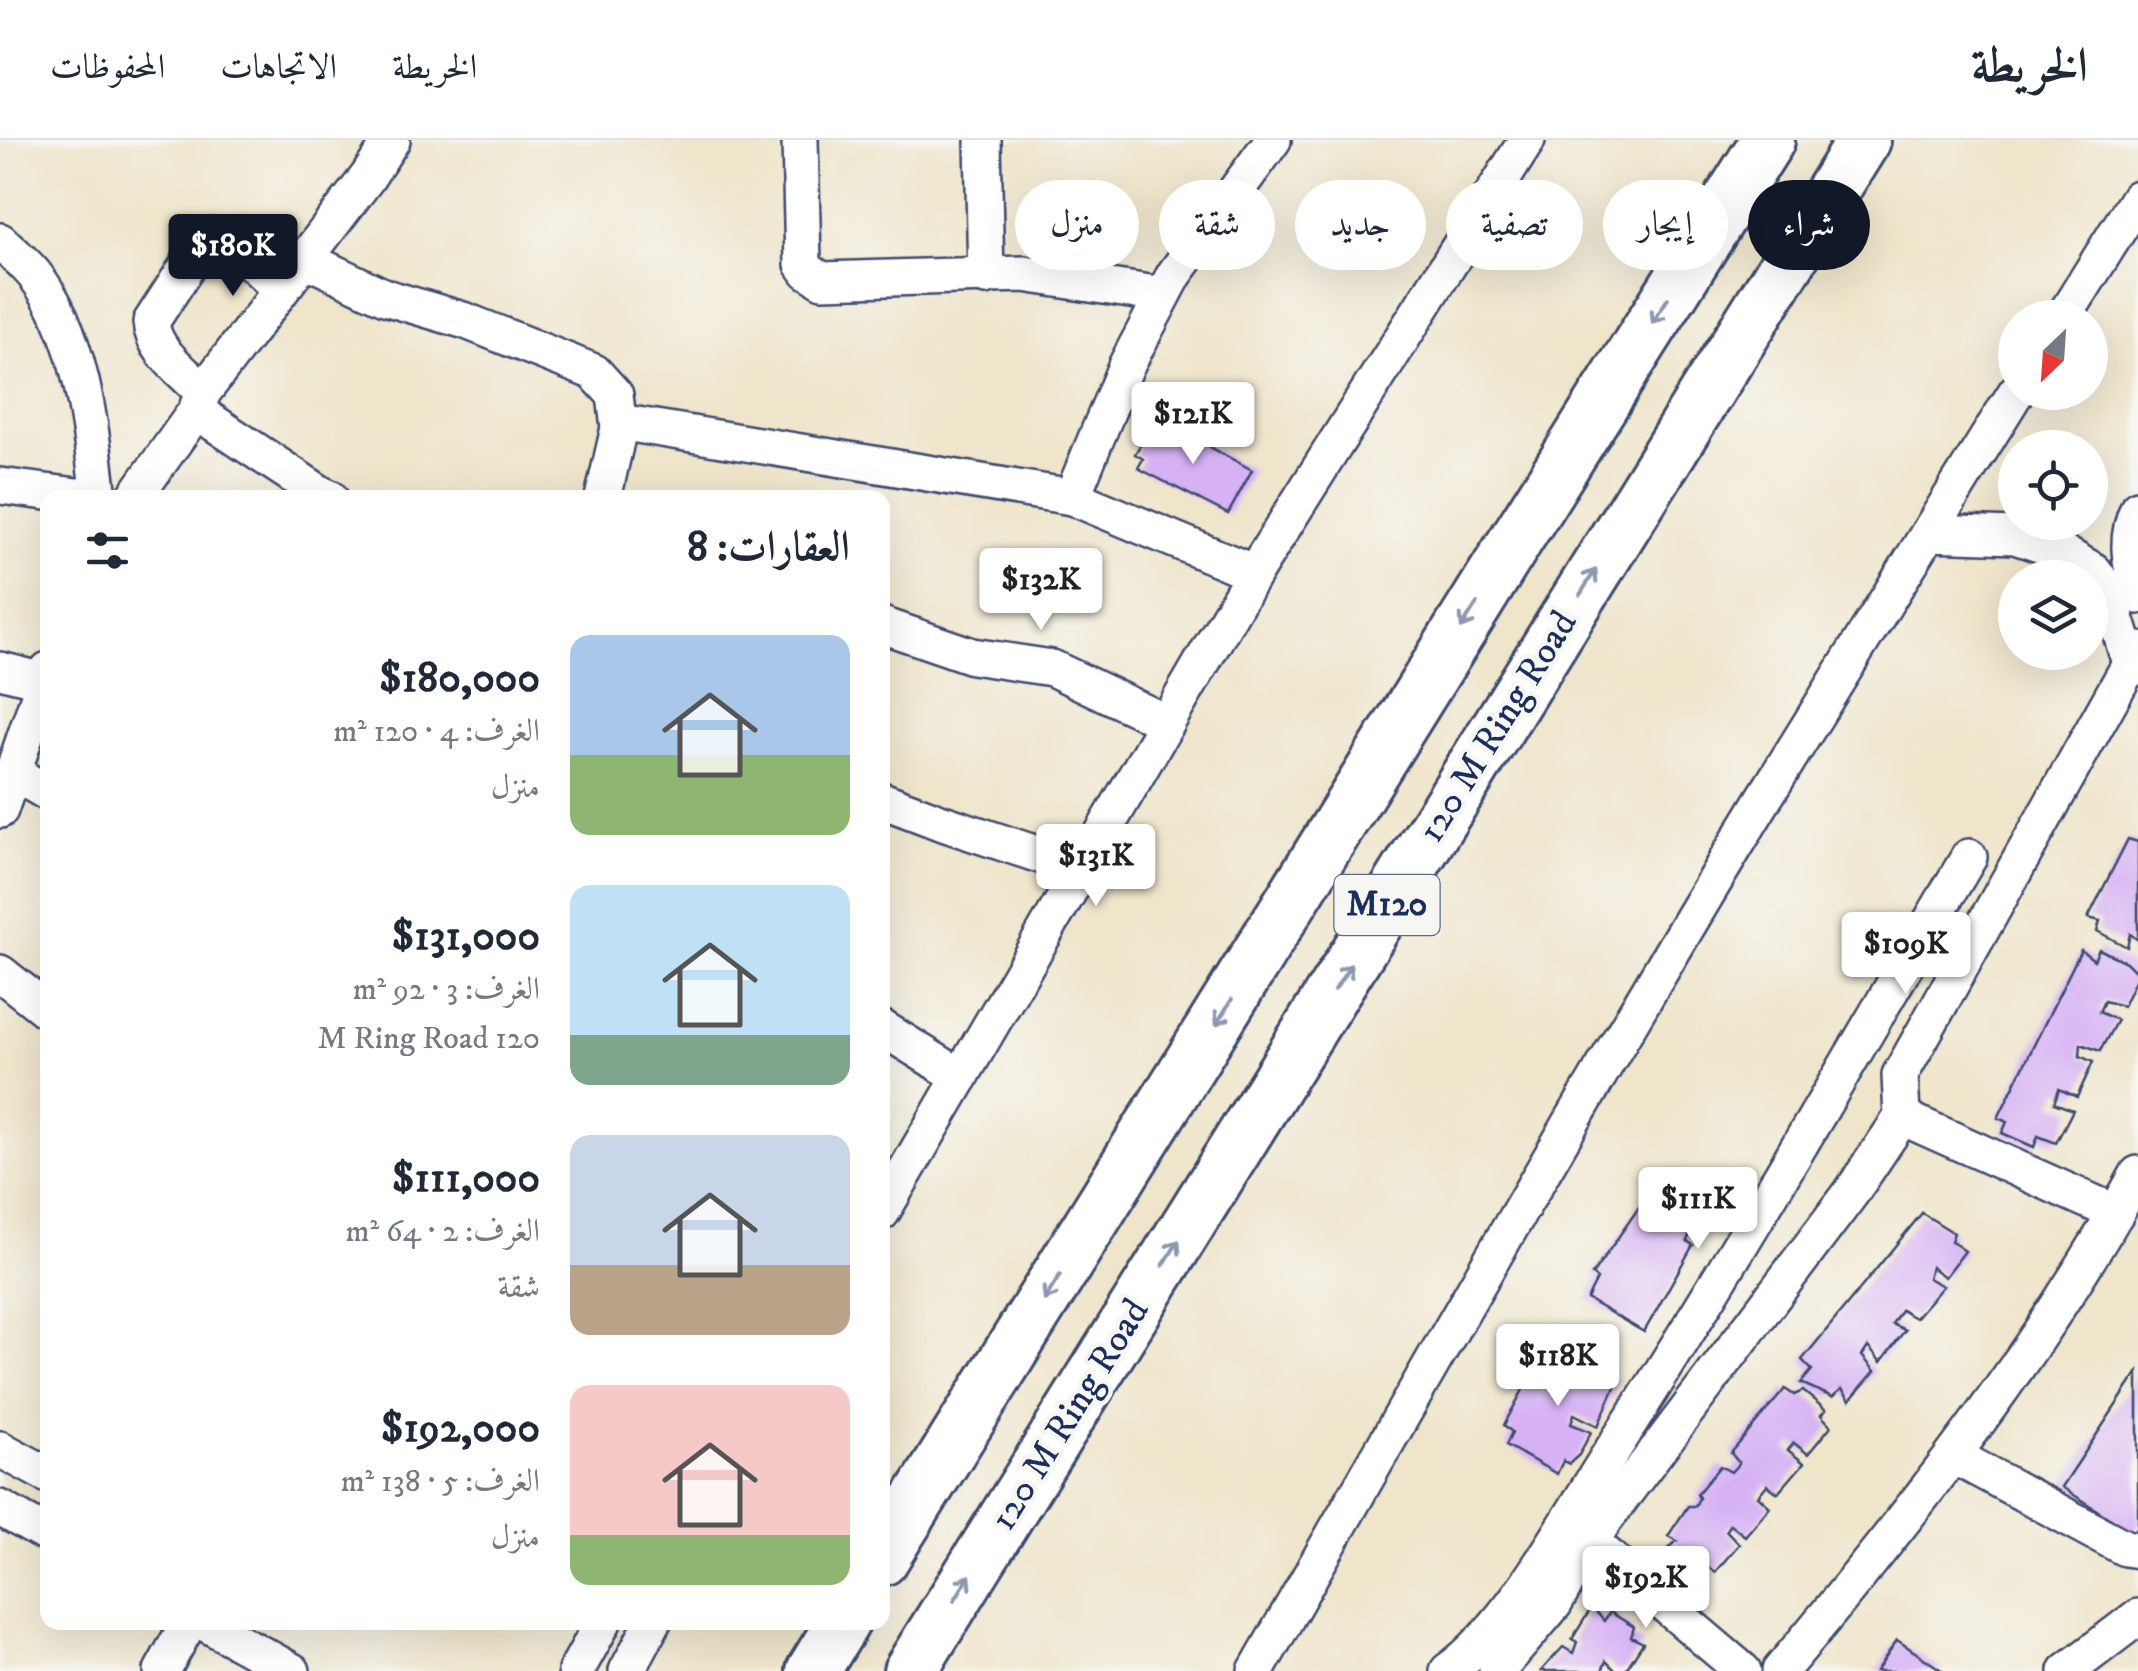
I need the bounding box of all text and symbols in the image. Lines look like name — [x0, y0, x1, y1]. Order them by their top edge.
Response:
text: الخريطة — [1971, 37, 2088, 97]
text: المحفوظات — [50, 46, 165, 90]
text: الاتجاهات — [220, 46, 337, 90]
text: الخريطة — [392, 46, 477, 90]
chip: منزل — [1015, 180, 1139, 270]
chip: شقة — [1159, 180, 1275, 270]
chip: جديد — [1295, 180, 1426, 270]
chip: تصفية — [1446, 180, 1583, 270]
chip: إيجار — [1603, 180, 1728, 270]
chip: شراء — [1748, 180, 1870, 270]
pin: $180K — [163, 214, 303, 299]
text: $180K — [191, 226, 275, 266]
one-way arrow — [1650, 297, 1670, 325]
north arrow — [1998, 300, 2108, 410]
map controls — [1998, 300, 2108, 670]
pin: $121K — [1123, 382, 1263, 467]
text: $121K — [1153, 394, 1233, 434]
button: locate — [1998, 430, 2108, 540]
text: العقارات: 8 — [687, 522, 850, 574]
icon: filters — [80, 523, 135, 578]
pin: $132K — [971, 548, 1111, 633]
text: $132K — [1001, 560, 1081, 600]
button: layers — [1998, 560, 2108, 670]
one-way arrow — [1577, 568, 1598, 597]
one-way arrow — [1459, 601, 1479, 630]
street label: 120 M Ring Road — [1408, 602, 1588, 852]
text: $180,000 — [379, 653, 540, 705]
icon: home — [650, 675, 770, 795]
text: الغرف: 4 · 120 m² — [333, 712, 540, 752]
text: منزل — [491, 768, 540, 808]
pin: $131K — [1026, 824, 1166, 909]
text: $131K — [1058, 836, 1134, 876]
road number: M120 — [1334, 875, 1440, 935]
text: $131,000 — [391, 911, 540, 963]
pin: $109K — [1836, 912, 1976, 997]
text: $109K — [1864, 924, 1948, 964]
icon: home — [650, 925, 770, 1045]
one-way arrow — [1333, 963, 1353, 992]
text: الغرف: 3 · 92 m² — [353, 970, 540, 1010]
one-way arrow — [1214, 997, 1235, 1026]
text: 120 M Ring Road — [317, 1019, 540, 1059]
text: $111,000 — [392, 1153, 540, 1205]
pin: $111K — [1628, 1167, 1768, 1252]
icon: home — [650, 1175, 770, 1295]
text: $111K — [1660, 1179, 1736, 1219]
text: الغرف: 2 · 64 m² — [346, 1212, 540, 1252]
one-way arrow — [1161, 1239, 1181, 1268]
text: شقة — [498, 1268, 540, 1308]
one-way arrow — [1042, 1273, 1063, 1301]
street label: 120 M Ring Road — [980, 1290, 1160, 1540]
pin: $118K — [1488, 1324, 1628, 1409]
text: $118K — [1518, 1336, 1598, 1376]
text: $192,000 — [381, 1403, 540, 1455]
icon: home — [650, 1425, 770, 1545]
text: الغرف: 5 · 138 m² — [341, 1462, 540, 1502]
text: منزل — [491, 1518, 540, 1558]
pin: $192K — [1576, 1546, 1716, 1631]
text: $192K — [1604, 1558, 1688, 1598]
one-way arrow — [951, 1574, 972, 1603]

